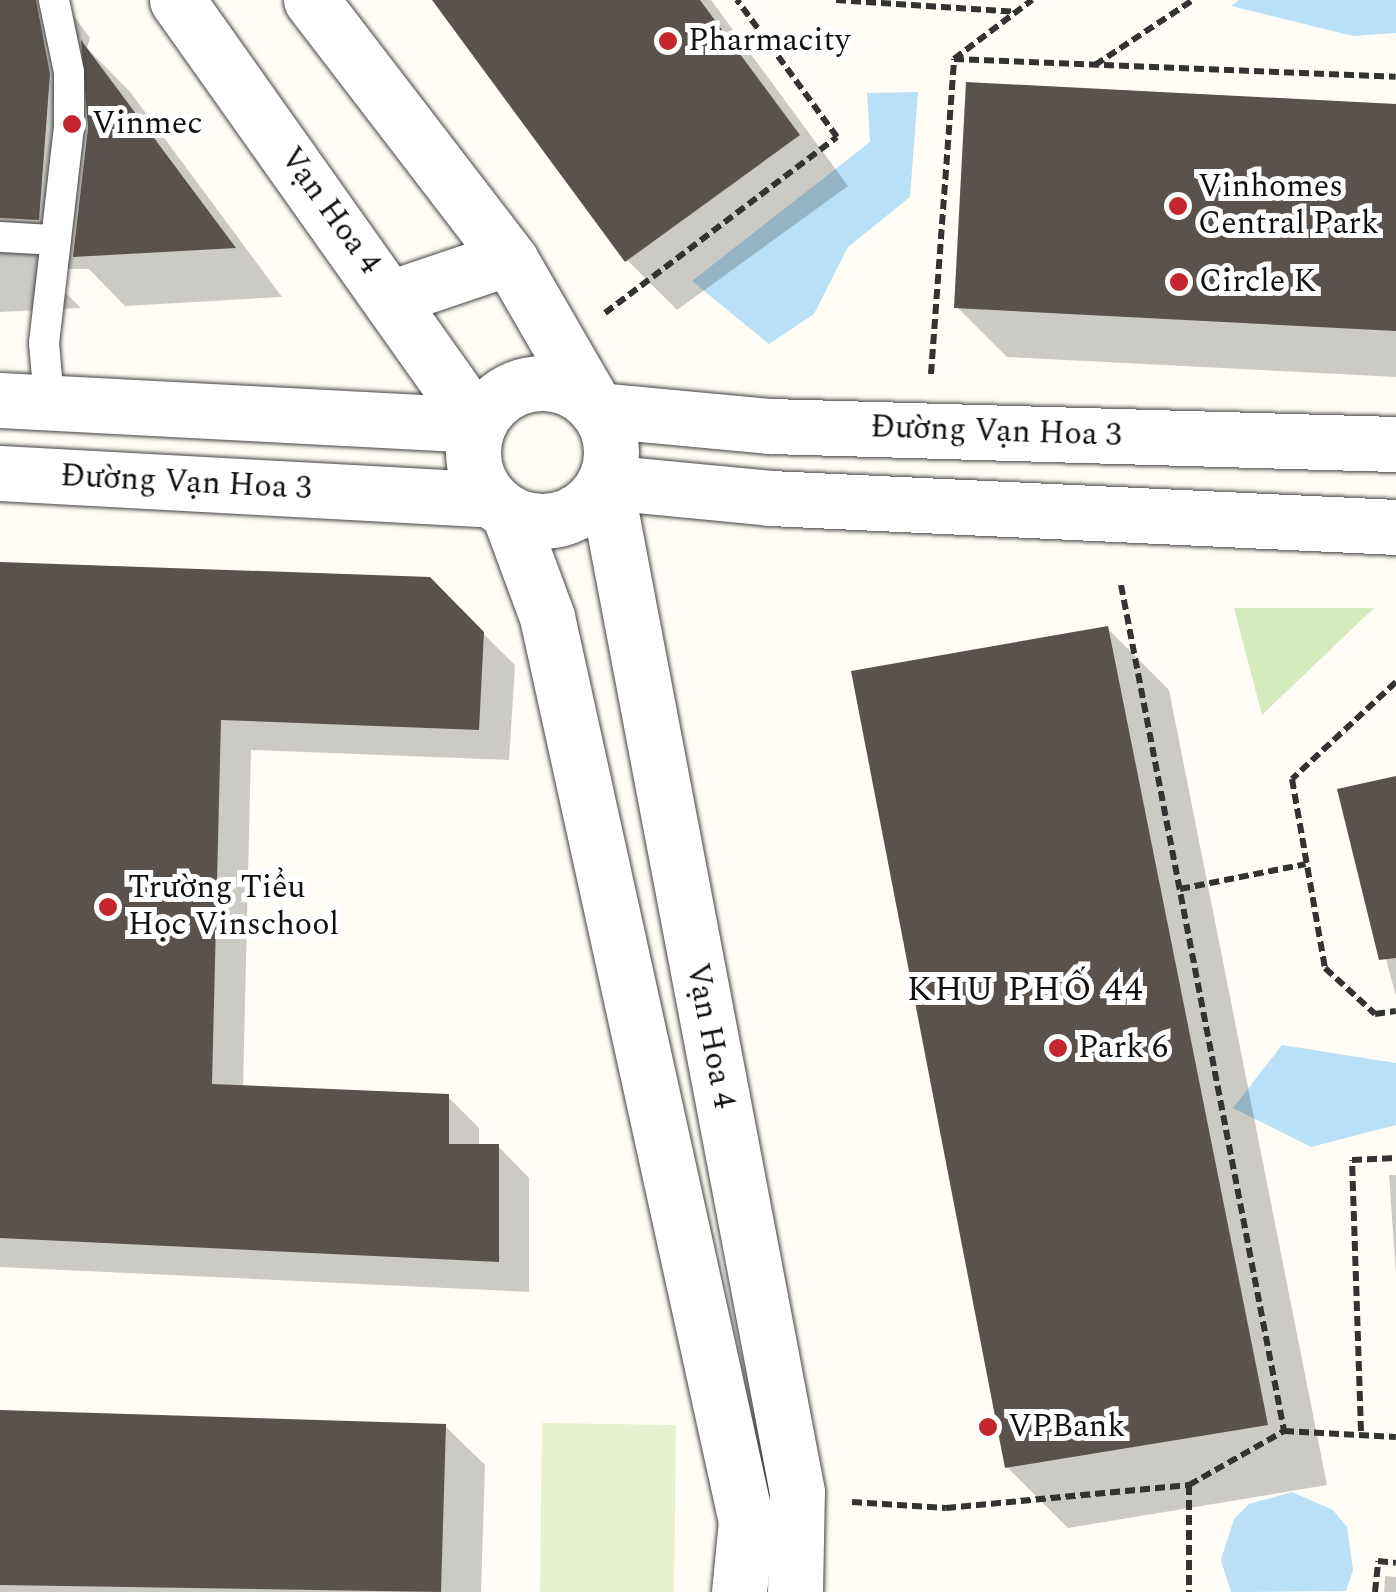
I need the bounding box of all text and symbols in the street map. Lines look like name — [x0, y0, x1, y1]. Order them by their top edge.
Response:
place label: Pharmacity — [688, 22, 850, 60]
marker: Pharmacity — [657, 30, 679, 52]
place label: Vinmec — [92, 105, 203, 143]
marker: Vinmec — [61, 113, 83, 135]
street label: Vạn Hoa 4 — [271, 140, 389, 282]
place label: Vinhomes Central Park — [1198, 169, 1379, 244]
marker: Vinhomes Central Park — [1167, 195, 1189, 217]
place label: Circle K — [1199, 263, 1316, 301]
marker: Circle K — [1168, 271, 1190, 293]
street label: Đường Vạn Hoa 3 — [870, 408, 1122, 456]
street label: Đường Vạn Hoa 3 — [60, 457, 312, 509]
place label: Trường Tiểu Học Vinschool — [128, 870, 339, 945]
marker: Trường Tiểu Học Vinschool — [97, 896, 119, 918]
street label: Vạn Hoa 4 — [677, 960, 743, 1112]
district label: KHU PHỐ 44 — [907, 969, 1145, 1011]
place label: Park 6 — [1078, 1029, 1168, 1067]
marker: Park 6 — [1047, 1037, 1069, 1059]
place label: VPBank — [1008, 1408, 1125, 1446]
marker: VPBank — [977, 1416, 999, 1438]

